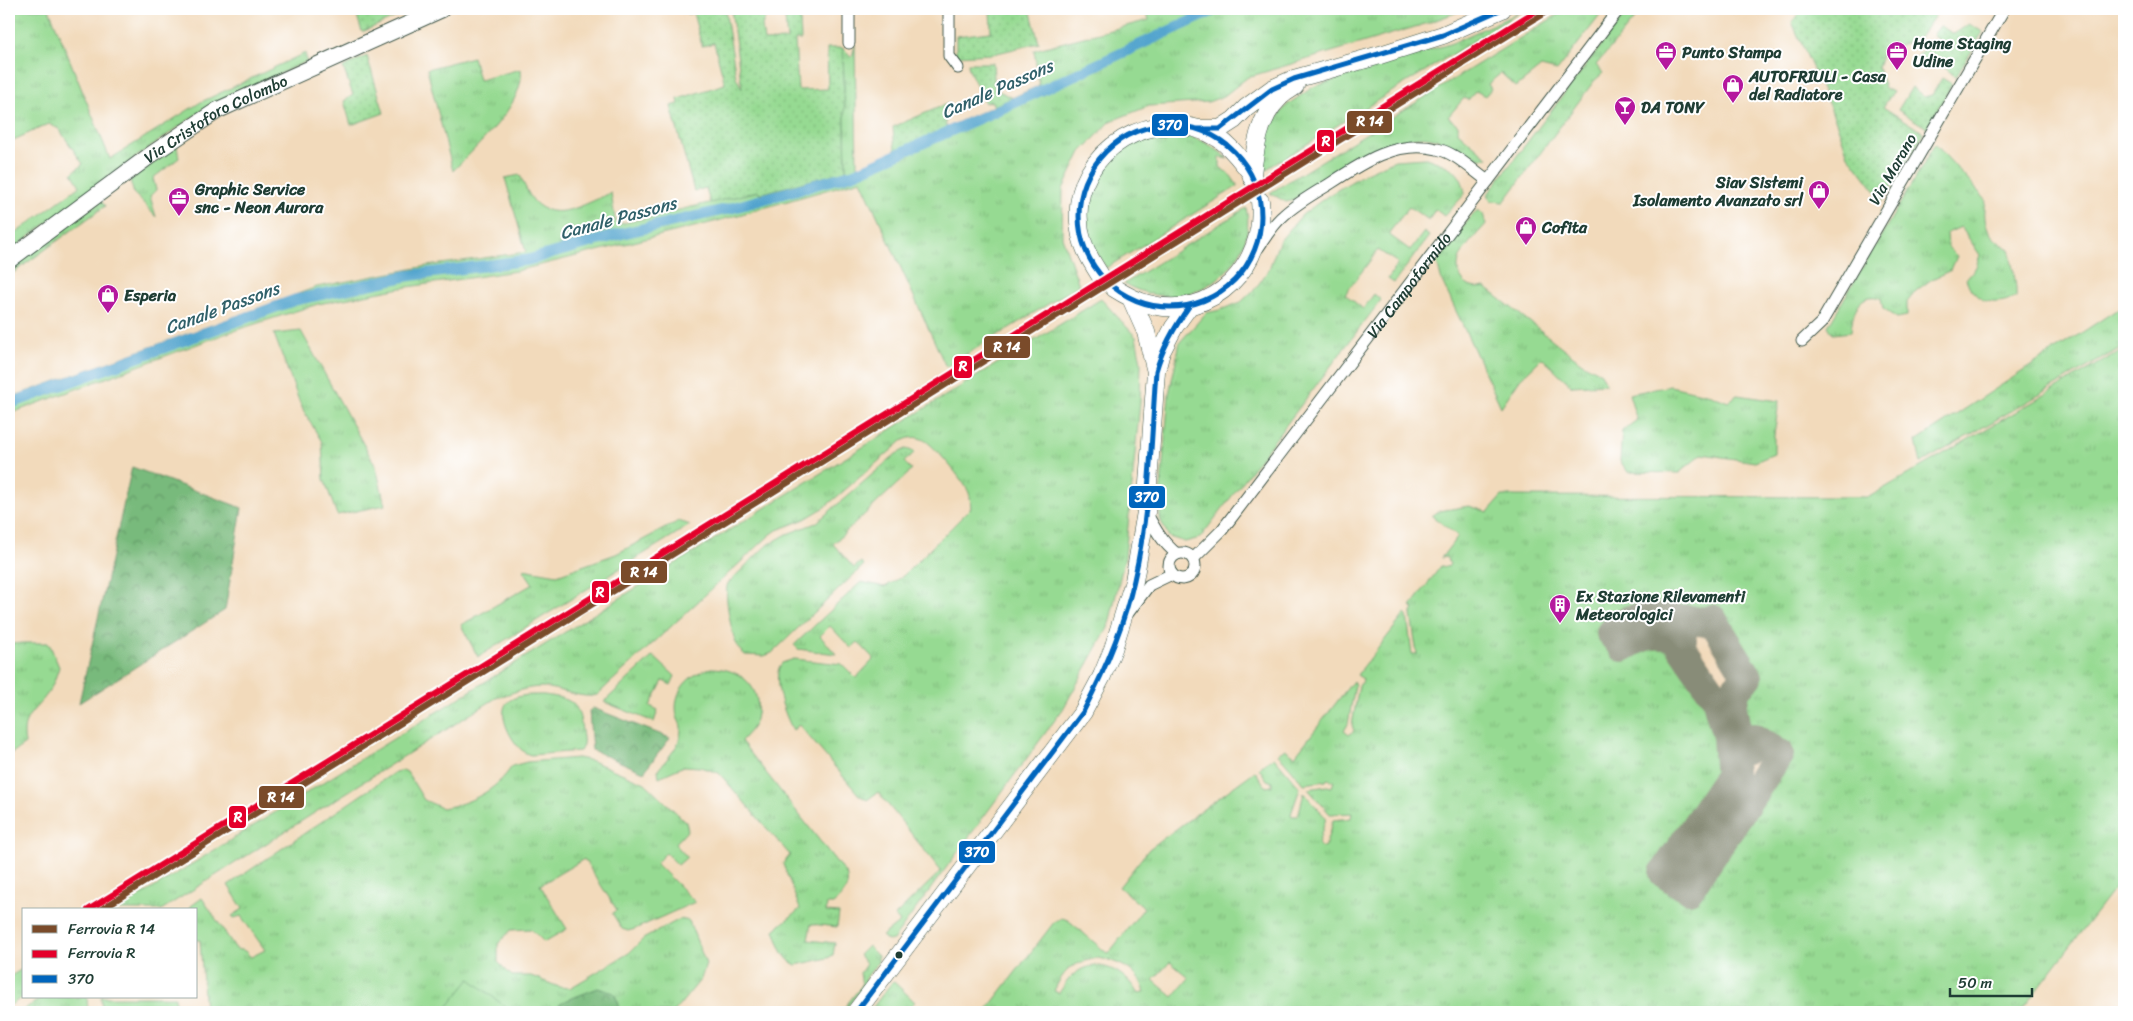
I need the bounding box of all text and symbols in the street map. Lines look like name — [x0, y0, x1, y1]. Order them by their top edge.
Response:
place label: Home Staging Udine — [1912, 29, 2012, 76]
place label: Punto Stampa — [1682, 38, 1782, 67]
office icon: Punto Stampa — [1654, 40, 1678, 71]
office icon: Home Staging Udine — [1885, 40, 1909, 71]
water label: Canale Passons — [936, 49, 1060, 128]
place label: AUTOFRIULI - Casa del Radiatore — [1748, 62, 1887, 109]
street label: Via Cristoforo Colombo — [137, 66, 293, 171]
shop icon: AUTOFRIULI - Casa del Radiatore — [1721, 73, 1745, 104]
place label: DA TONY — [1641, 93, 1705, 122]
bar icon: DA TONY — [1613, 95, 1637, 126]
text: R 14 — [1356, 109, 1384, 134]
line badge: R 14 — [1346, 110, 1393, 134]
line badge: 370 — [1151, 113, 1189, 137]
text: 370 — [1157, 113, 1182, 138]
street label: Via Marano — [1860, 128, 1925, 211]
line badge: R — [1316, 129, 1335, 153]
text: R — [1321, 129, 1331, 154]
place label: Siav Sistemi Isolamento Avanzato srl — [1632, 168, 1805, 215]
place label: Graphic Service snc - Neon Aurora — [194, 175, 324, 222]
shop icon: Siav Sistemi Isolamento Avanzato srl — [1807, 179, 1831, 210]
office icon: Graphic Service snc - Neon Aurora — [167, 186, 191, 217]
water label: Canale Passons — [556, 186, 682, 249]
place label: Cofita — [1541, 213, 1588, 242]
shop icon: Cofita — [1514, 215, 1538, 246]
street label: Via Campoformido — [1359, 226, 1459, 345]
water label: Canale Passons — [160, 272, 286, 343]
place label: Esperia — [124, 281, 177, 310]
shop icon: Esperia — [96, 283, 120, 314]
line badge: R 14 — [983, 335, 1031, 359]
text: R 14 — [993, 335, 1021, 360]
text: R — [958, 354, 968, 379]
line badge: R — [953, 355, 973, 379]
line badge: 370 — [1128, 485, 1166, 509]
text: 370 — [1134, 485, 1159, 510]
line badge: R 14 — [620, 560, 668, 584]
text: R 14 — [630, 560, 658, 585]
line badge: R — [591, 580, 610, 604]
text: R — [595, 580, 605, 605]
place label: Ex Stazione Rilevamenti Meteorologici — [1575, 582, 1746, 629]
building icon: Ex Stazione Rilevamenti Meteorologici — [1548, 593, 1572, 624]
line badge: R 14 — [258, 785, 305, 809]
text: R 14 — [267, 785, 295, 810]
line badge: R — [228, 805, 247, 829]
text: R — [233, 805, 243, 830]
line badge: 370 — [958, 840, 996, 864]
text: 370 — [964, 840, 989, 865]
legend — [22, 908, 198, 998]
text: Ferrovia R 14 — [68, 916, 155, 942]
text: Ferrovia R — [68, 940, 135, 966]
unlabelled marker — [894, 950, 904, 960]
text: 370 — [68, 966, 94, 992]
scale bar — [1950, 966, 2033, 998]
text: 50 m — [1958, 970, 1993, 996]

